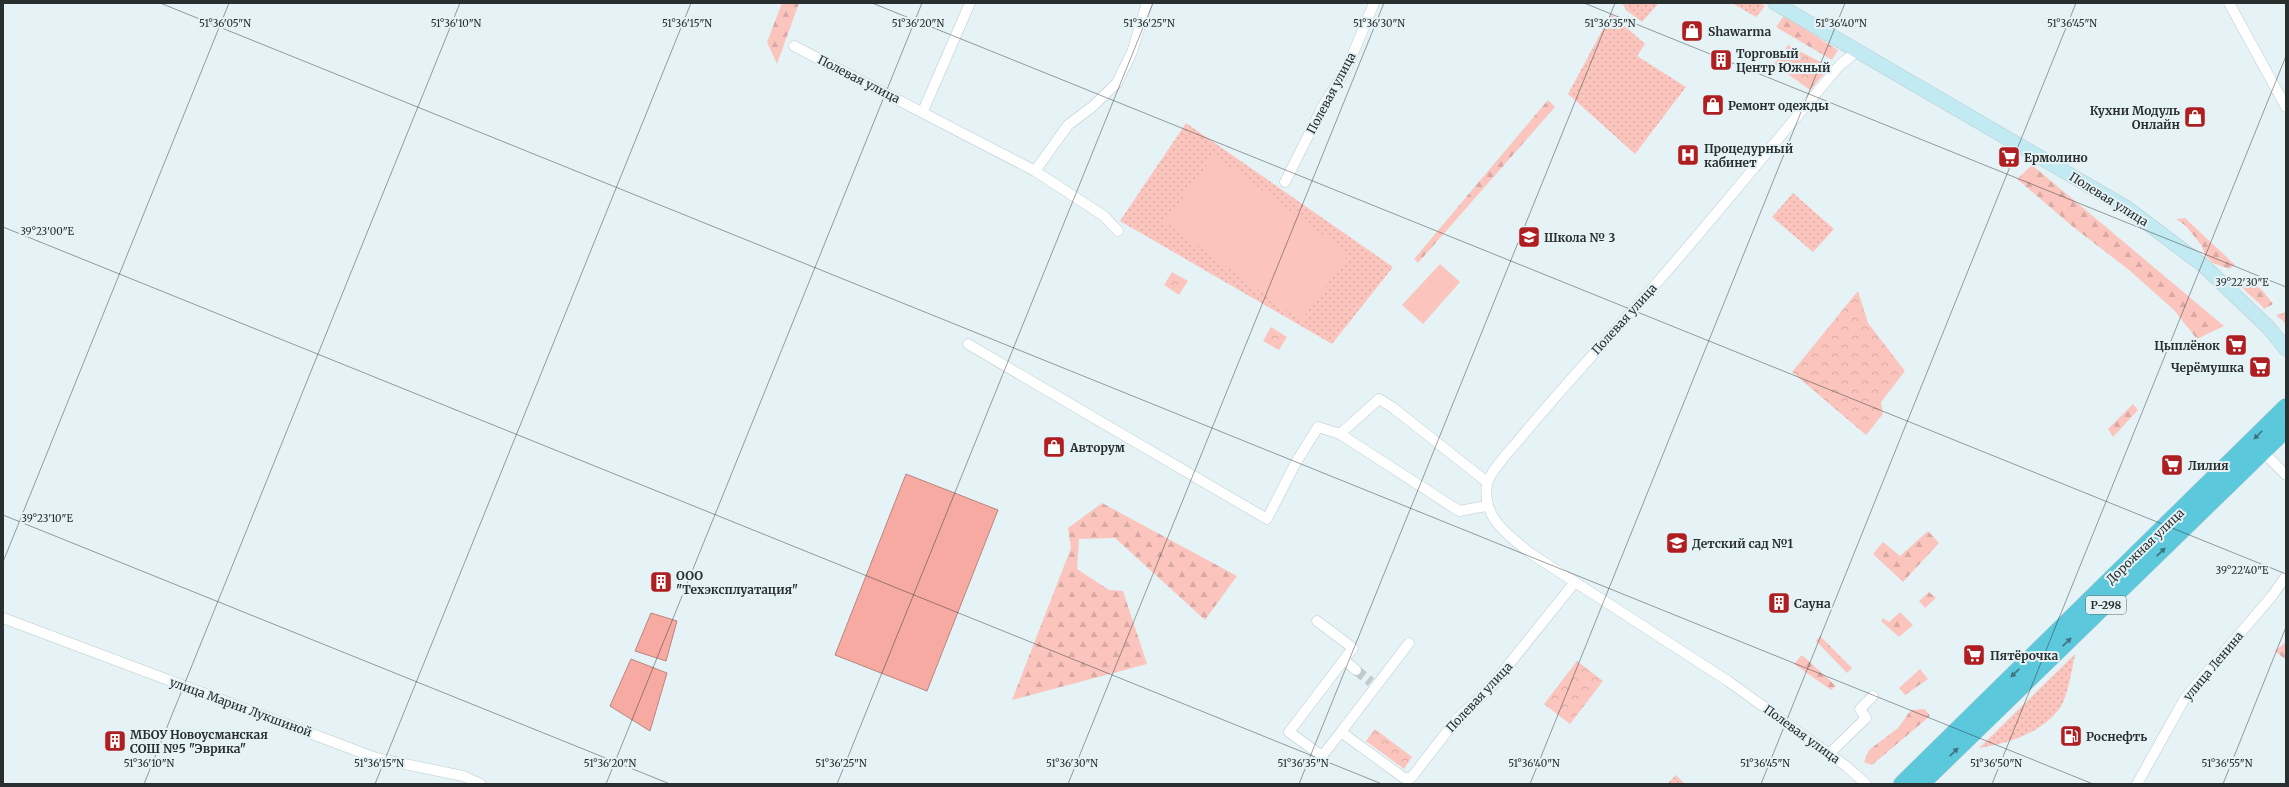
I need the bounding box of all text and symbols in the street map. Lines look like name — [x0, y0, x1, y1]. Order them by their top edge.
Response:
text: 51°36'05"N — [199, 17, 251, 30]
text: 51°36'10"N — [431, 17, 482, 30]
text: 51°36'15"N — [662, 17, 712, 30]
text: 51°36'20"N — [892, 17, 944, 30]
text: 51°36'25"N — [1123, 17, 1175, 30]
text: 51°36'30"N — [1353, 17, 1405, 30]
text: 51°36'35"N — [1585, 17, 1636, 30]
text: 51°36'40"N — [1815, 17, 1867, 30]
text: 51°36'45"N — [2047, 17, 2097, 30]
shop icon: Shawarma — [1679, 18, 1705, 44]
place label: Shawarma — [1708, 24, 1771, 39]
place label: Торговый Центр Южный — [1736, 46, 1831, 75]
building icon: Торговый Центр Южный — [1708, 47, 1734, 73]
street label: Полевая улица — [1303, 49, 1359, 136]
street label: Полевая улица — [815, 52, 903, 106]
shop icon: Ремонт одежды — [1700, 92, 1726, 118]
place label: Ремонт одежды — [1728, 98, 1829, 113]
place label: Кухни Модуль Онлайн — [2090, 103, 2181, 132]
shop icon: Кухни Модуль Онлайн — [2182, 104, 2208, 130]
place label: Процедурный кабинет — [1704, 141, 1794, 170]
hospital icon: Процедурный кабинет — [1675, 142, 1701, 168]
supermarket icon: Ермолино — [1996, 144, 2022, 170]
place label: Ермолино — [2024, 150, 2088, 165]
street label: Полевая улица — [2067, 169, 2152, 230]
school or university icon: Школа № 3 — [1516, 224, 1542, 250]
text: 39°23'00"E — [20, 225, 74, 238]
place label: Школа № 3 — [1544, 230, 1615, 245]
text: 39°22'30"E — [2215, 276, 2269, 289]
street label: Полевая улица — [1588, 280, 1660, 358]
supermarket icon: Цыплёнок — [2223, 332, 2249, 358]
place label: Цыплёнок — [2154, 338, 2220, 353]
supermarket icon: Черёмушка — [2247, 354, 2273, 380]
place label: Черёмушка — [2171, 360, 2244, 375]
one-way arrow — [2253, 430, 2263, 440]
shop icon: Авторум — [1041, 434, 1067, 460]
place label: Авторум — [1069, 440, 1125, 455]
supermarket icon: Лилия — [2159, 452, 2185, 478]
place label: Лилия — [2188, 458, 2229, 473]
street label: Дорожная улица — [2103, 505, 2187, 587]
text: 39°23'10"E — [21, 512, 73, 525]
school or university icon: Детский сад №1 — [1664, 530, 1690, 556]
place label: Детский сад №1 — [1692, 536, 1794, 551]
one-way arrow — [2156, 547, 2166, 556]
text: 39°22'40"E — [2216, 564, 2269, 577]
place label: ООО "Техэксплуатация" — [676, 568, 798, 597]
building icon: ООО "Техэксплуатация" — [648, 569, 674, 595]
building icon: Сауна — [1766, 590, 1792, 616]
place label: Сауна — [1794, 596, 1831, 611]
road number: Р-298 — [2086, 596, 2126, 614]
street label: улица Ленина — [2180, 628, 2247, 704]
one-way arrow — [2062, 637, 2072, 647]
supermarket icon: Пятёрочка — [1961, 642, 1987, 668]
place label: Пятёрочка — [1990, 648, 2059, 663]
street label: Полевая улица — [1443, 658, 1516, 735]
one-way arrow — [2010, 668, 2020, 677]
street label: улица Марии Лукшиной — [168, 674, 314, 740]
street label: Полевая улица — [1761, 701, 1843, 767]
fuel station icon: Роснефть — [2058, 723, 2084, 749]
place label: МБОУ Новоусманская СОШ №5 "Эврика" — [130, 727, 268, 756]
building icon: МБОУ Новоусманская СОШ №5 "Эврика" — [102, 728, 128, 754]
place label: Роснефть — [2086, 729, 2147, 744]
one-way arrow — [1949, 747, 1959, 756]
text: 51°36'10"N — [124, 757, 175, 770]
text: 51°36'15"N — [354, 757, 404, 770]
text: 51°36'20"N — [584, 757, 636, 770]
text: 51°36'25"N — [815, 757, 867, 770]
text: 51°36'30"N — [1046, 757, 1098, 770]
text: 51°36'35"N — [1278, 757, 1329, 770]
text: 51°36'40"N — [1508, 757, 1560, 770]
text: 51°36'45"N — [1740, 757, 1790, 770]
text: 51°36'50"N — [1970, 757, 2022, 770]
text: 51°36'55"N — [2202, 757, 2253, 770]

